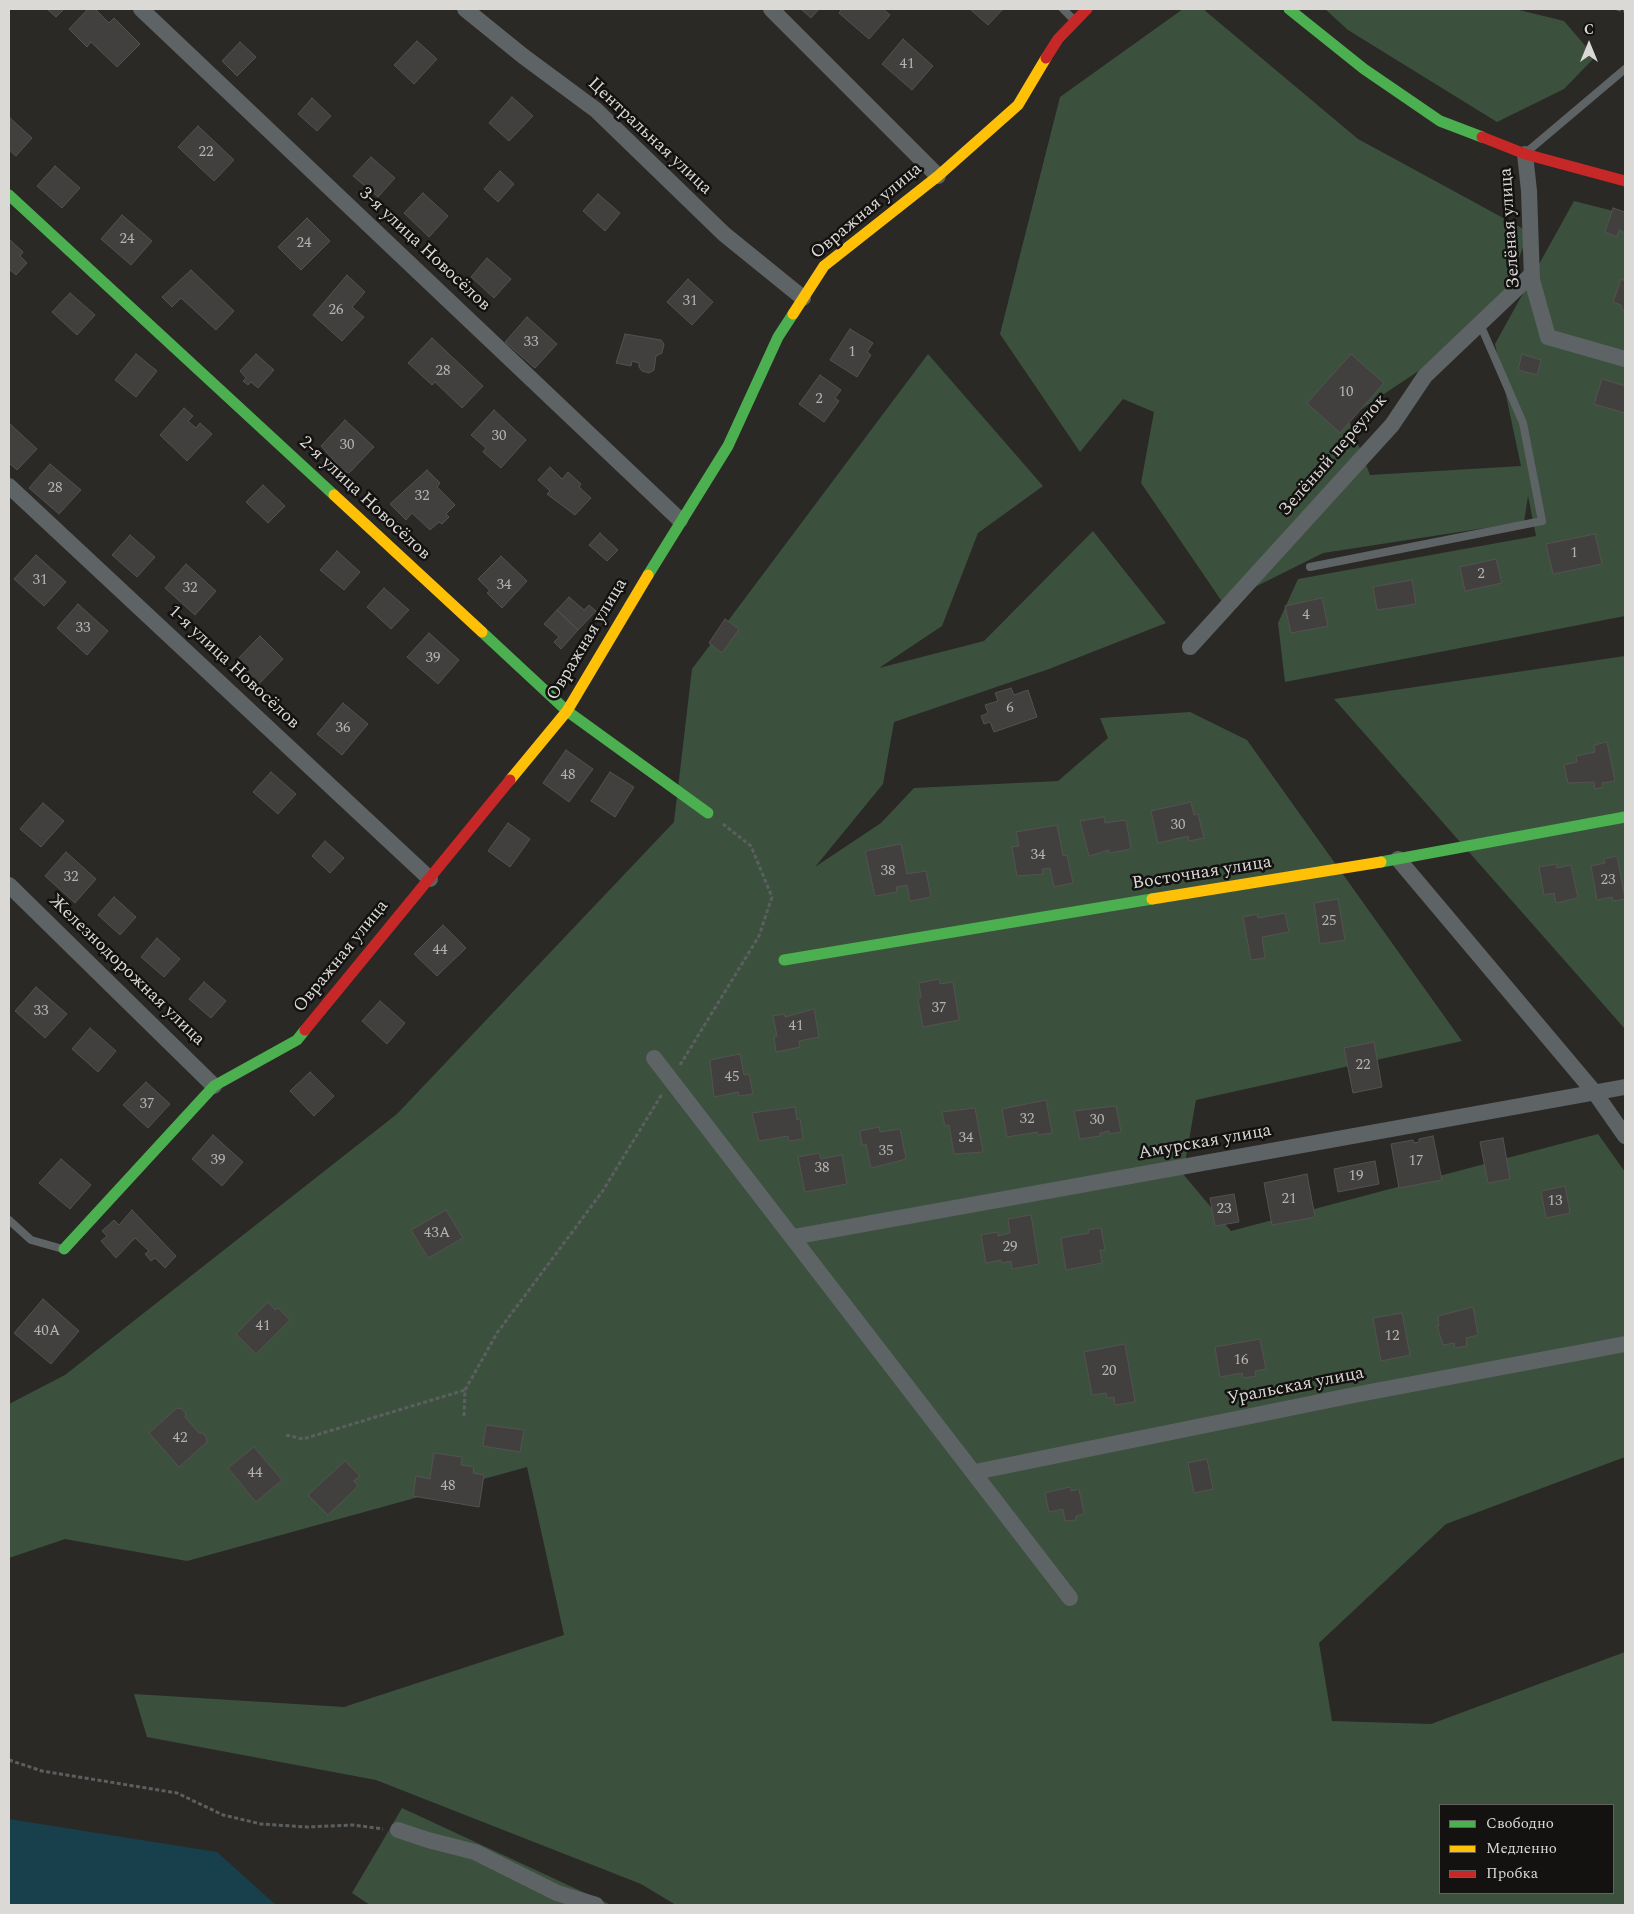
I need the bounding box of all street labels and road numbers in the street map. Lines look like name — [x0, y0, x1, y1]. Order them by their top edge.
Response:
street label: Центральная улица — [582, 74, 716, 200]
street label: Овражная улица — [807, 159, 927, 265]
street label: Зелёная улица — [1496, 167, 1526, 289]
street label: 3-я улица Новосёлов — [354, 184, 494, 316]
street label: Зелёный переулок — [1275, 391, 1393, 521]
street label: 2-я улица Новосёлов — [294, 433, 434, 565]
street label: Овражная улица — [543, 575, 633, 705]
street label: 1-я улица Новосёлов — [163, 602, 303, 734]
street label: Восточная улица — [1131, 852, 1273, 896]
street label: Железнодорожная улица — [43, 891, 209, 1051]
street label: Овражная улица — [290, 896, 394, 1018]
street label: Амурская улица — [1137, 1121, 1273, 1165]
street label: Уральская улица — [1226, 1363, 1366, 1411]

